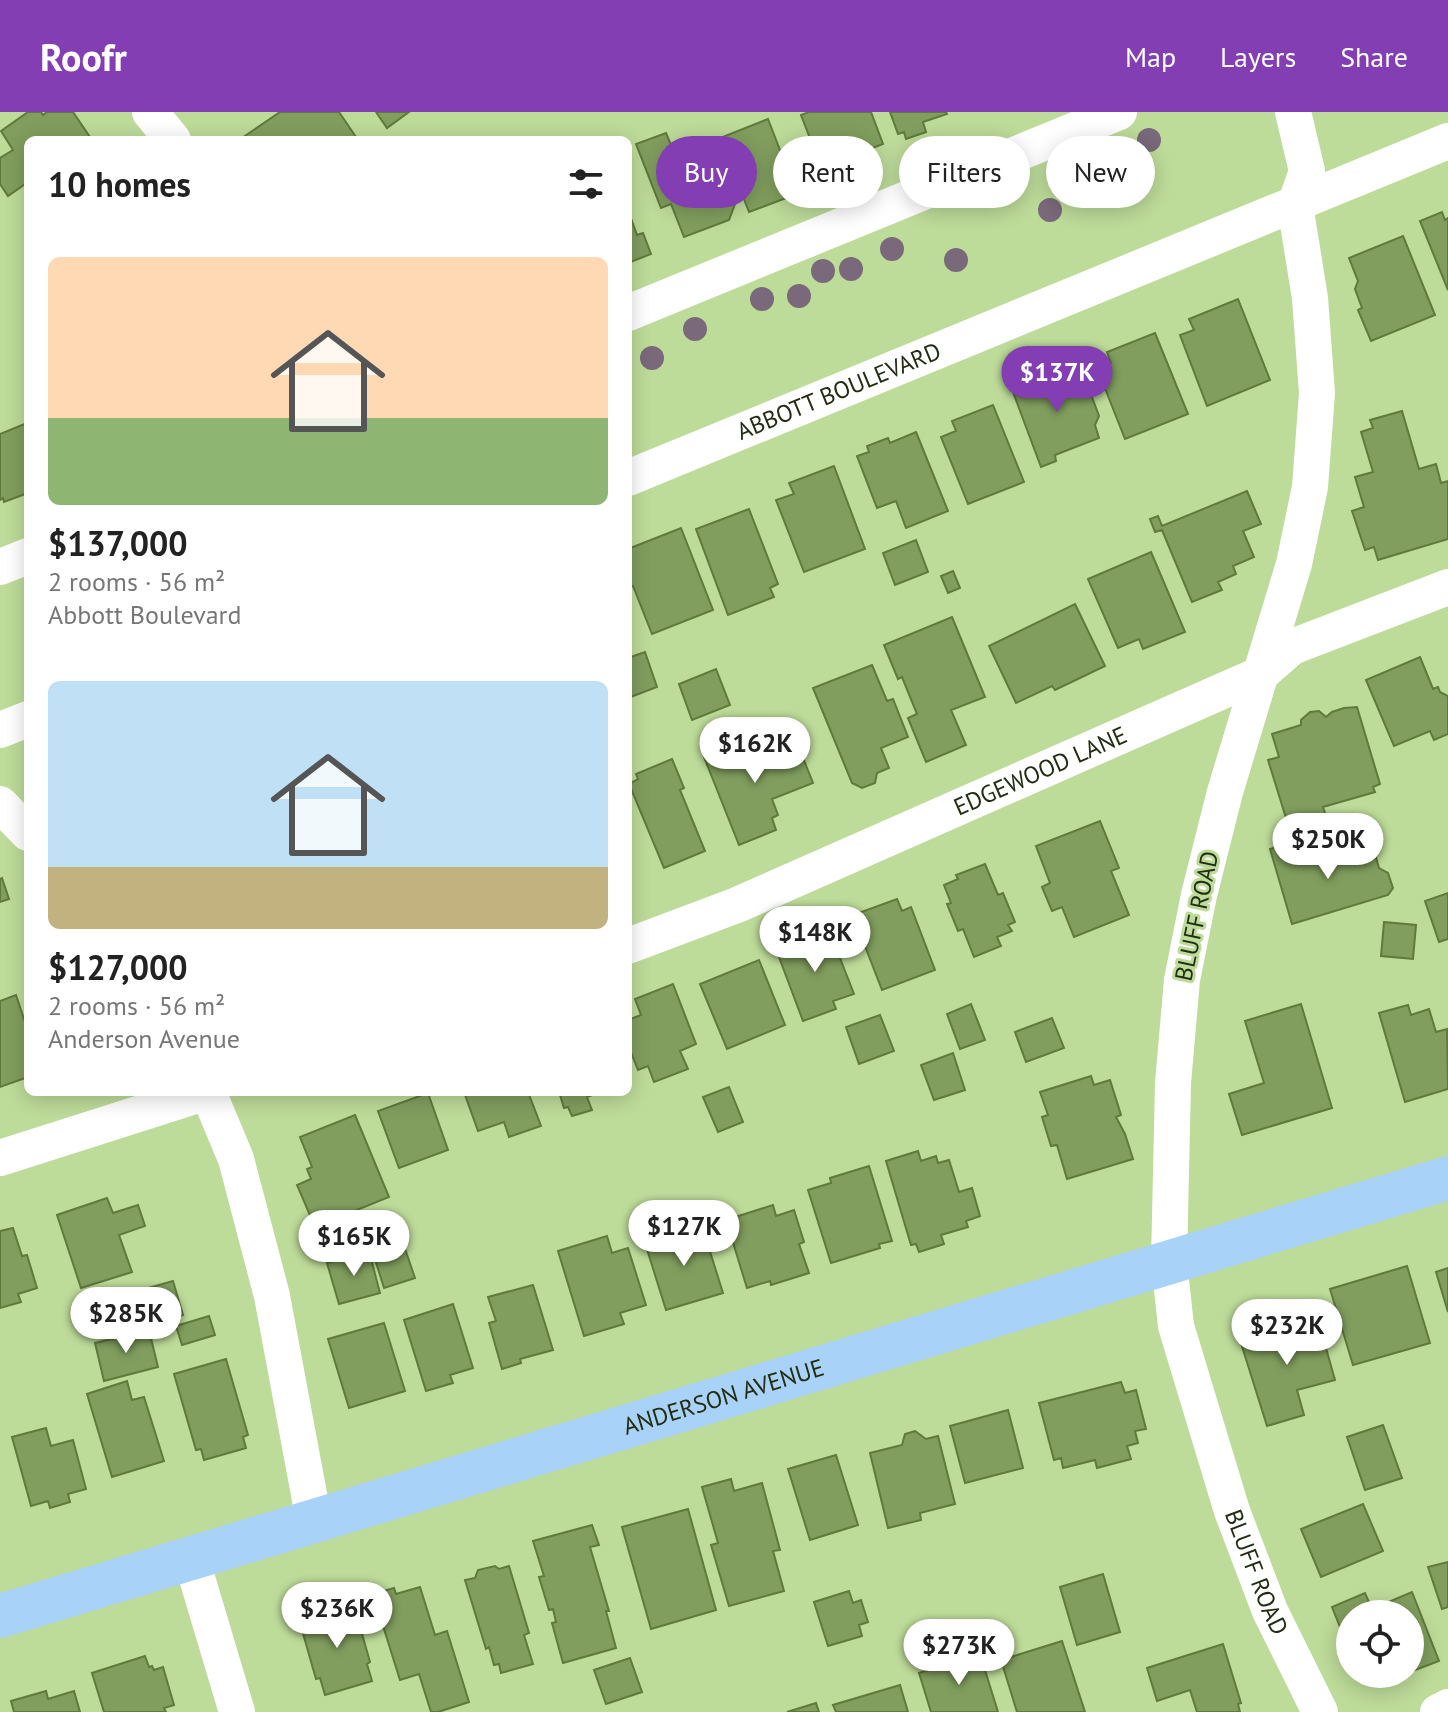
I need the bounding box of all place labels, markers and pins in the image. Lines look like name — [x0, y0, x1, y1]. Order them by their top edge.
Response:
pin: $137K — [1001, 346, 1113, 414]
pin: $162K — [699, 717, 811, 785]
pin: $250K — [1272, 813, 1384, 881]
pin: $148K — [759, 906, 871, 974]
pin: $127K — [628, 1200, 740, 1268]
pin: $165K — [298, 1210, 410, 1278]
pin: $285K — [70, 1287, 182, 1355]
pin: $232K — [1231, 1299, 1343, 1367]
pin: $236K — [281, 1582, 393, 1650]
pin: $273K — [903, 1619, 1015, 1687]

